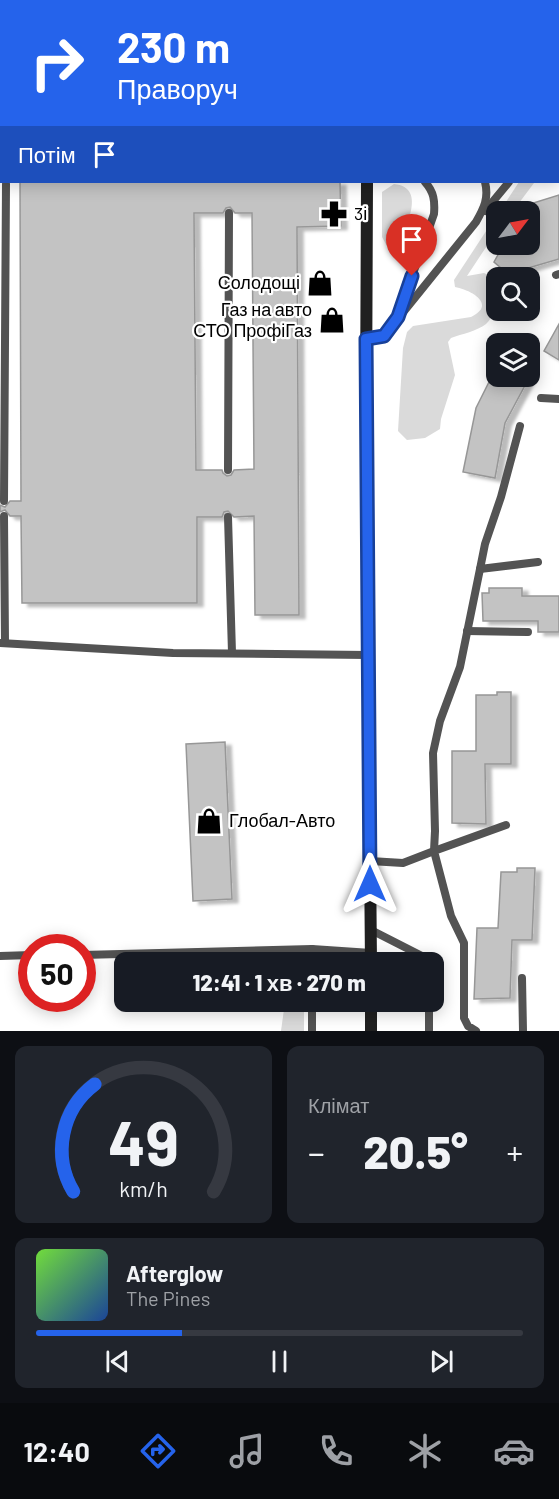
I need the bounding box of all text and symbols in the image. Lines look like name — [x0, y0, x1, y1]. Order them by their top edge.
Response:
text: 230 m — [117, 21, 230, 71]
icon: right — [18, 24, 96, 102]
text: Праворуч — [117, 72, 238, 104]
icon: arrive — [88, 138, 121, 171]
text: Потім — [18, 141, 76, 167]
pharmacy icon: 3і — [319, 199, 349, 229]
north arrow — [486, 201, 540, 255]
map controls — [486, 201, 540, 387]
place label: 3і — [354, 202, 367, 224]
pin — [386, 214, 437, 276]
icon: arrive — [395, 223, 428, 256]
button: search — [486, 267, 540, 321]
shop icon: Солодощі — [305, 268, 335, 298]
place label: Солодощі — [218, 271, 300, 293]
place label: Газ на авто СТО ПрофіГаз — [193, 298, 312, 341]
shop icon: Газ на авто СТО ПрофіГаз — [317, 305, 347, 335]
button: layers — [486, 333, 540, 387]
shop icon: Глобал-Авто — [194, 806, 224, 836]
place label: Глобал-Авто — [229, 809, 335, 831]
position arrow — [338, 852, 402, 916]
speed limit sign: 50 — [18, 934, 96, 1012]
text: 12:41 · 1 хв · 270 m — [192, 969, 366, 995]
text: Клімат — [308, 1093, 369, 1117]
text: 49 — [108, 1104, 179, 1178]
text: 20.5° — [363, 1124, 468, 1178]
text: − — [308, 1132, 325, 1172]
text: + — [507, 1132, 523, 1172]
text: km/h — [119, 1176, 168, 1201]
text: Afterglow — [126, 1260, 223, 1286]
text: The Pines — [126, 1286, 210, 1310]
icon: previous — [101, 1345, 134, 1378]
icon: pause — [263, 1345, 296, 1378]
icon: next — [425, 1345, 458, 1378]
icon: directions — [137, 1430, 179, 1472]
icon: music — [226, 1430, 268, 1472]
icon: phone — [315, 1430, 357, 1472]
icon: climate — [404, 1430, 446, 1472]
icon: car — [493, 1430, 535, 1472]
text: 12:40 — [24, 1435, 90, 1467]

